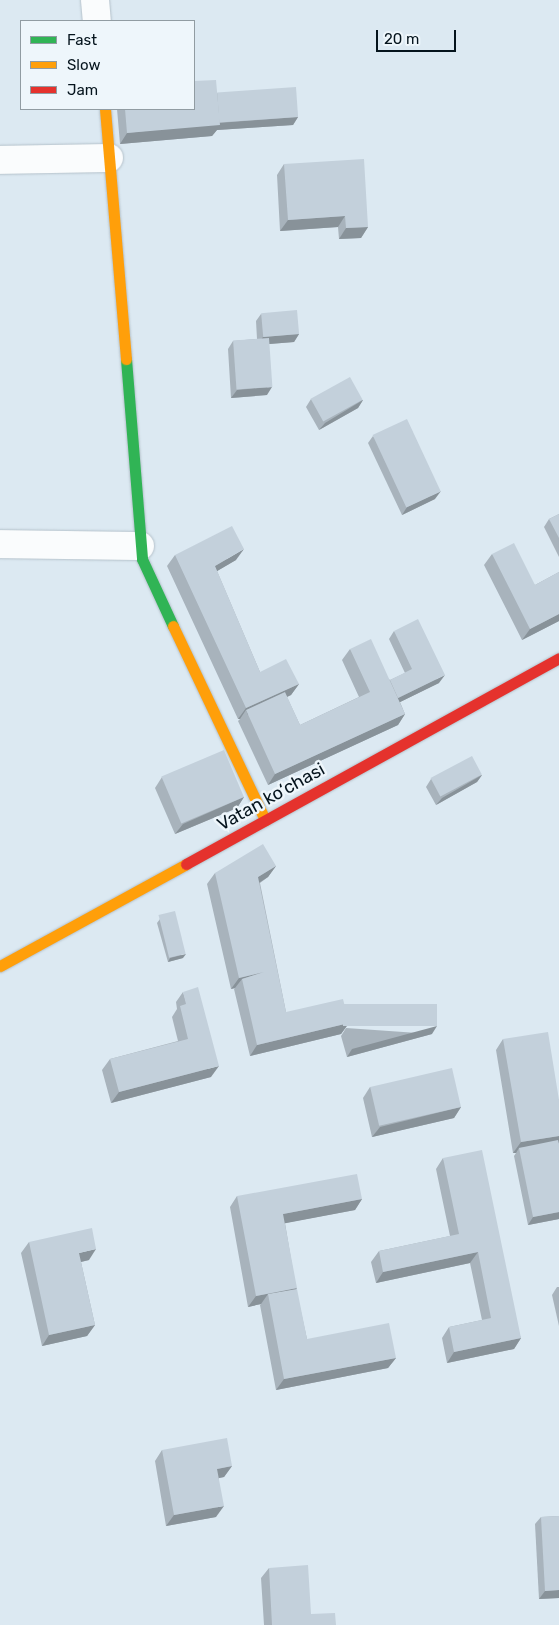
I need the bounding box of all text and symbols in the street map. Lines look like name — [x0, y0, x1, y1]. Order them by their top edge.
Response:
legend — [20, 20, 195, 110]
scale bar — [379, 20, 459, 52]
text: 20 m — [384, 30, 419, 48]
text: Fast — [67, 31, 97, 49]
text: Slow — [67, 56, 100, 74]
text: Jam — [67, 81, 98, 99]
street label: Vatan ko‘chasi — [214, 759, 328, 835]

